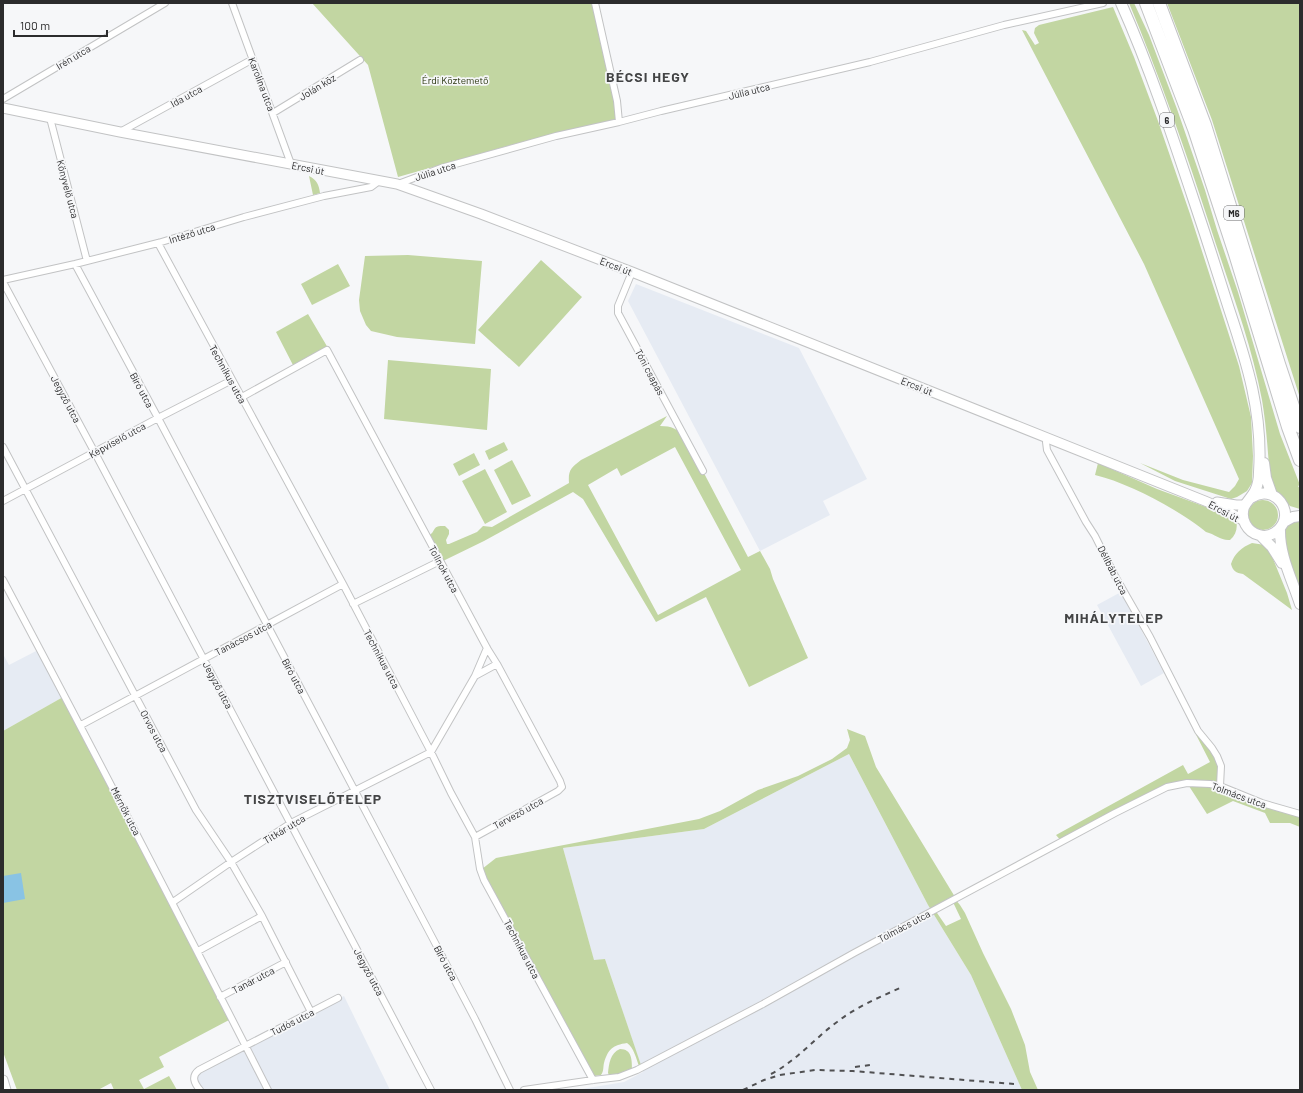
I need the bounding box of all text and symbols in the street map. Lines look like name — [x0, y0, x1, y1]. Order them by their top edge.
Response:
scale bar — [14, 12, 107, 38]
text: 100 m — [20, 18, 50, 32]
street label: Irén utca — [54, 42, 92, 72]
street label: Karolina utca — [246, 55, 278, 113]
district label: BÉCSI HEGY — [606, 68, 690, 85]
street label: Jolán köz — [296, 71, 338, 103]
park label: Érdi Köztemető — [422, 74, 488, 86]
street label: Júlia utca — [727, 80, 771, 102]
street label: Ida utca — [168, 82, 204, 110]
road number: 6 — [1160, 113, 1174, 127]
street label: Könyvelő utca — [54, 158, 82, 220]
street label: Ercsi út — [291, 159, 326, 177]
street label: Júlia utca — [413, 159, 457, 183]
road number: M6 — [1224, 206, 1244, 220]
street label: Intéző utca — [167, 220, 217, 246]
street label: Ercsi út — [598, 254, 634, 278]
street label: Technikus utca — [207, 343, 249, 405]
street label: Tóni csapás — [633, 347, 667, 397]
street label: Bíró utca — [128, 370, 156, 410]
street label: Jegyző utca — [48, 373, 84, 425]
street label: Ercsi út — [899, 374, 935, 398]
street label: Képviselő utca — [87, 419, 147, 461]
street label: Ercsi út — [1207, 498, 1242, 524]
street label: Tollnok utca — [426, 543, 462, 595]
street label: Délibáb utca — [1096, 543, 1130, 597]
district label: MIHÁLYTELEP — [1064, 609, 1164, 626]
street label: Tanácsos utca — [213, 618, 273, 658]
street label: Technikus utca — [361, 627, 403, 691]
street label: Bíró utca — [280, 656, 308, 696]
street label: Jegyző utca — [200, 659, 236, 711]
street label: Orvos utca — [138, 708, 170, 754]
street label: Tolmács utca — [1210, 780, 1268, 810]
street label: Mérnök utca — [109, 785, 143, 837]
district label: TISZTVISELŐTELEP — [244, 790, 382, 807]
street label: Tervező utca — [491, 794, 545, 832]
street label: Titkár utca — [261, 812, 307, 846]
street label: Tolmács utca — [876, 907, 932, 945]
street label: Technikus utca — [501, 917, 543, 981]
street label: Bíró utca — [432, 943, 460, 983]
street label: Jegyző utca — [351, 946, 387, 998]
street label: Tanár utca — [230, 964, 276, 996]
street label: Tudós utca — [268, 1006, 316, 1038]

